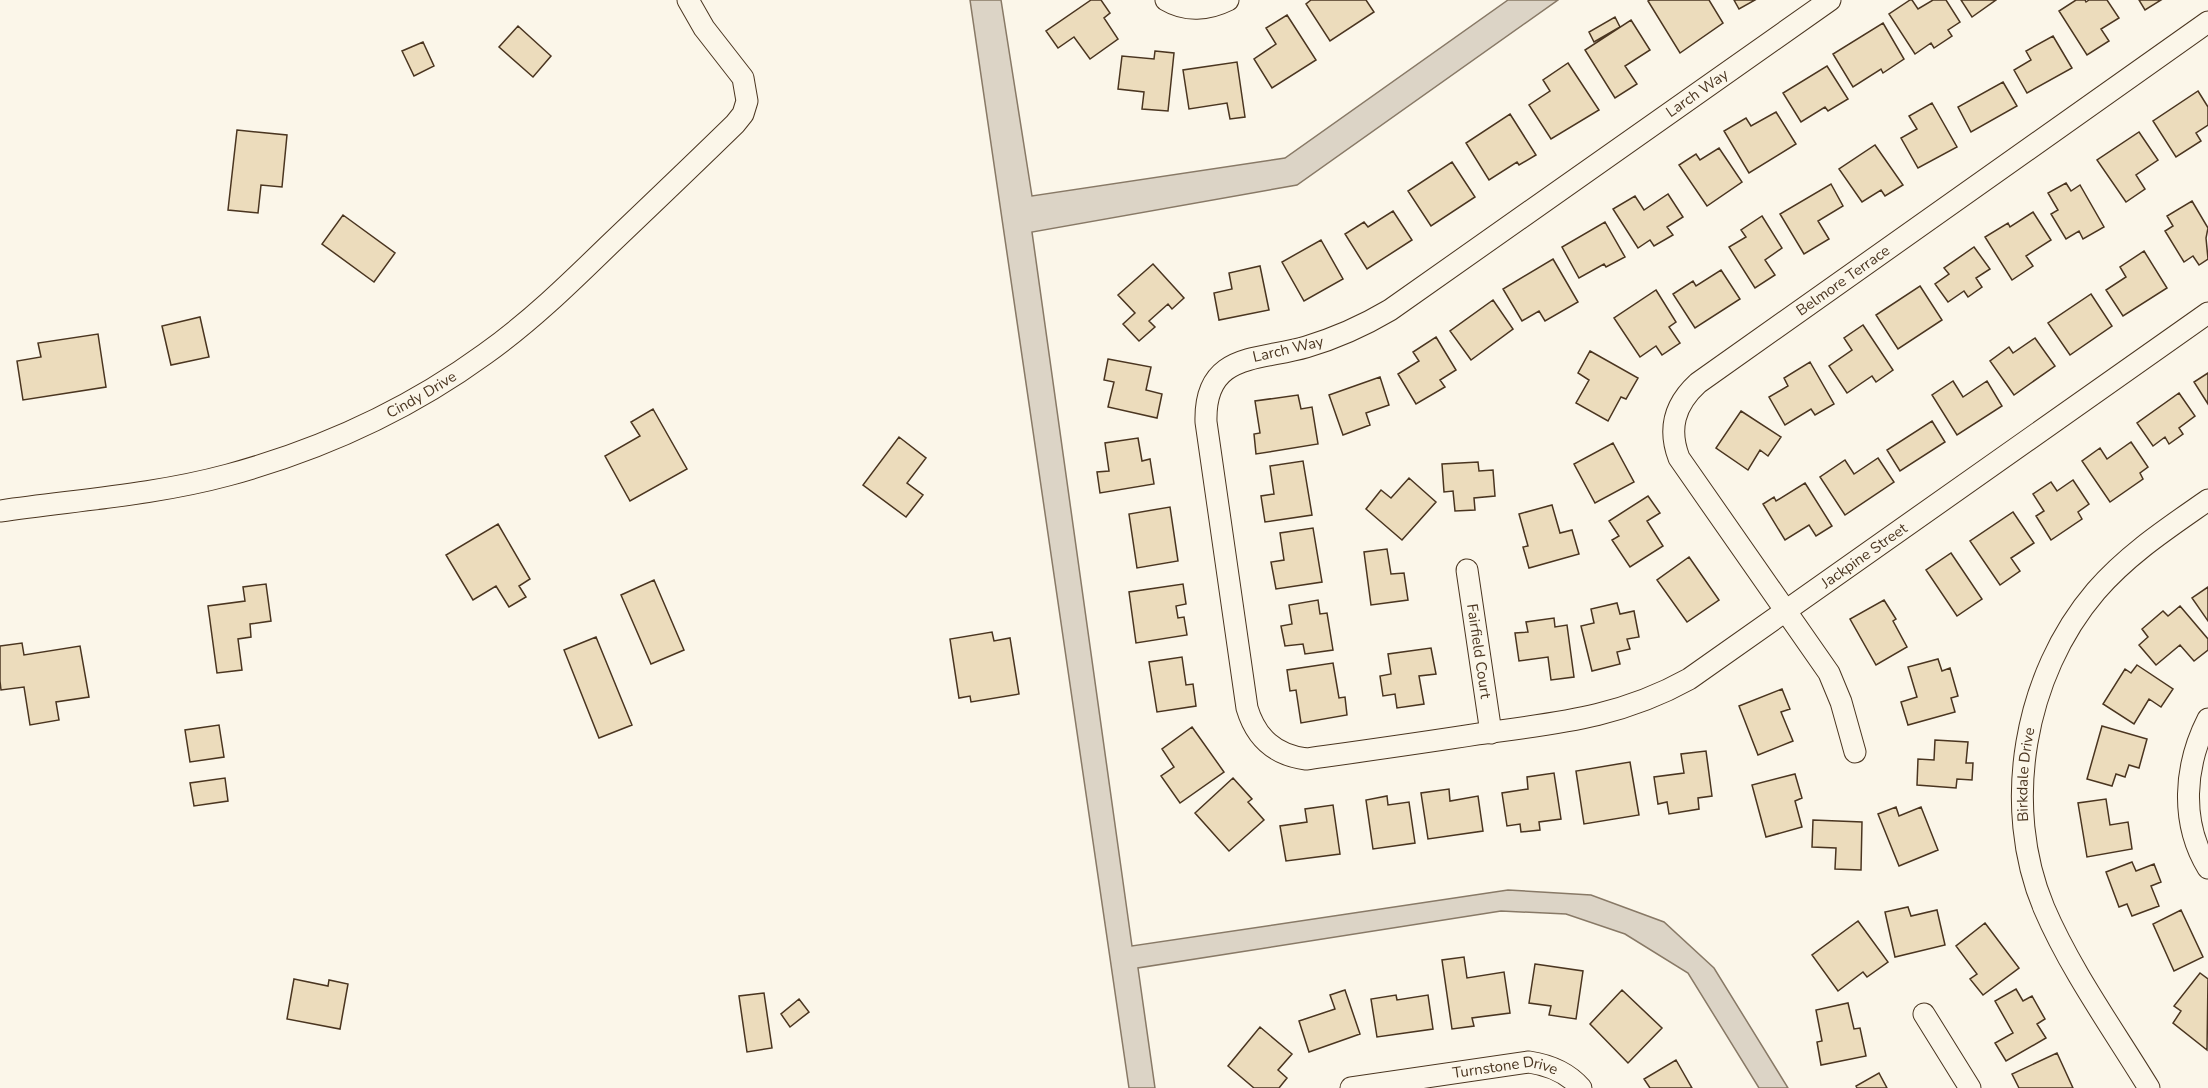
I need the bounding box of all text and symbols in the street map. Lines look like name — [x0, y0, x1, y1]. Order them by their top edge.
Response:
street label: Larch Way — [1662, 64, 1732, 122]
street label: Belmore Terrace — [1792, 240, 1894, 320]
street label: Larch Way — [1251, 331, 1326, 367]
street label: Cindy Drive — [383, 366, 460, 423]
street label: Jackpine Street — [1816, 518, 1912, 593]
street label: Fairfield Court — [1462, 602, 1496, 701]
street label: Birkdale Drive — [2012, 725, 2040, 822]
street label: Turnstone Drive — [1451, 1051, 1561, 1083]

